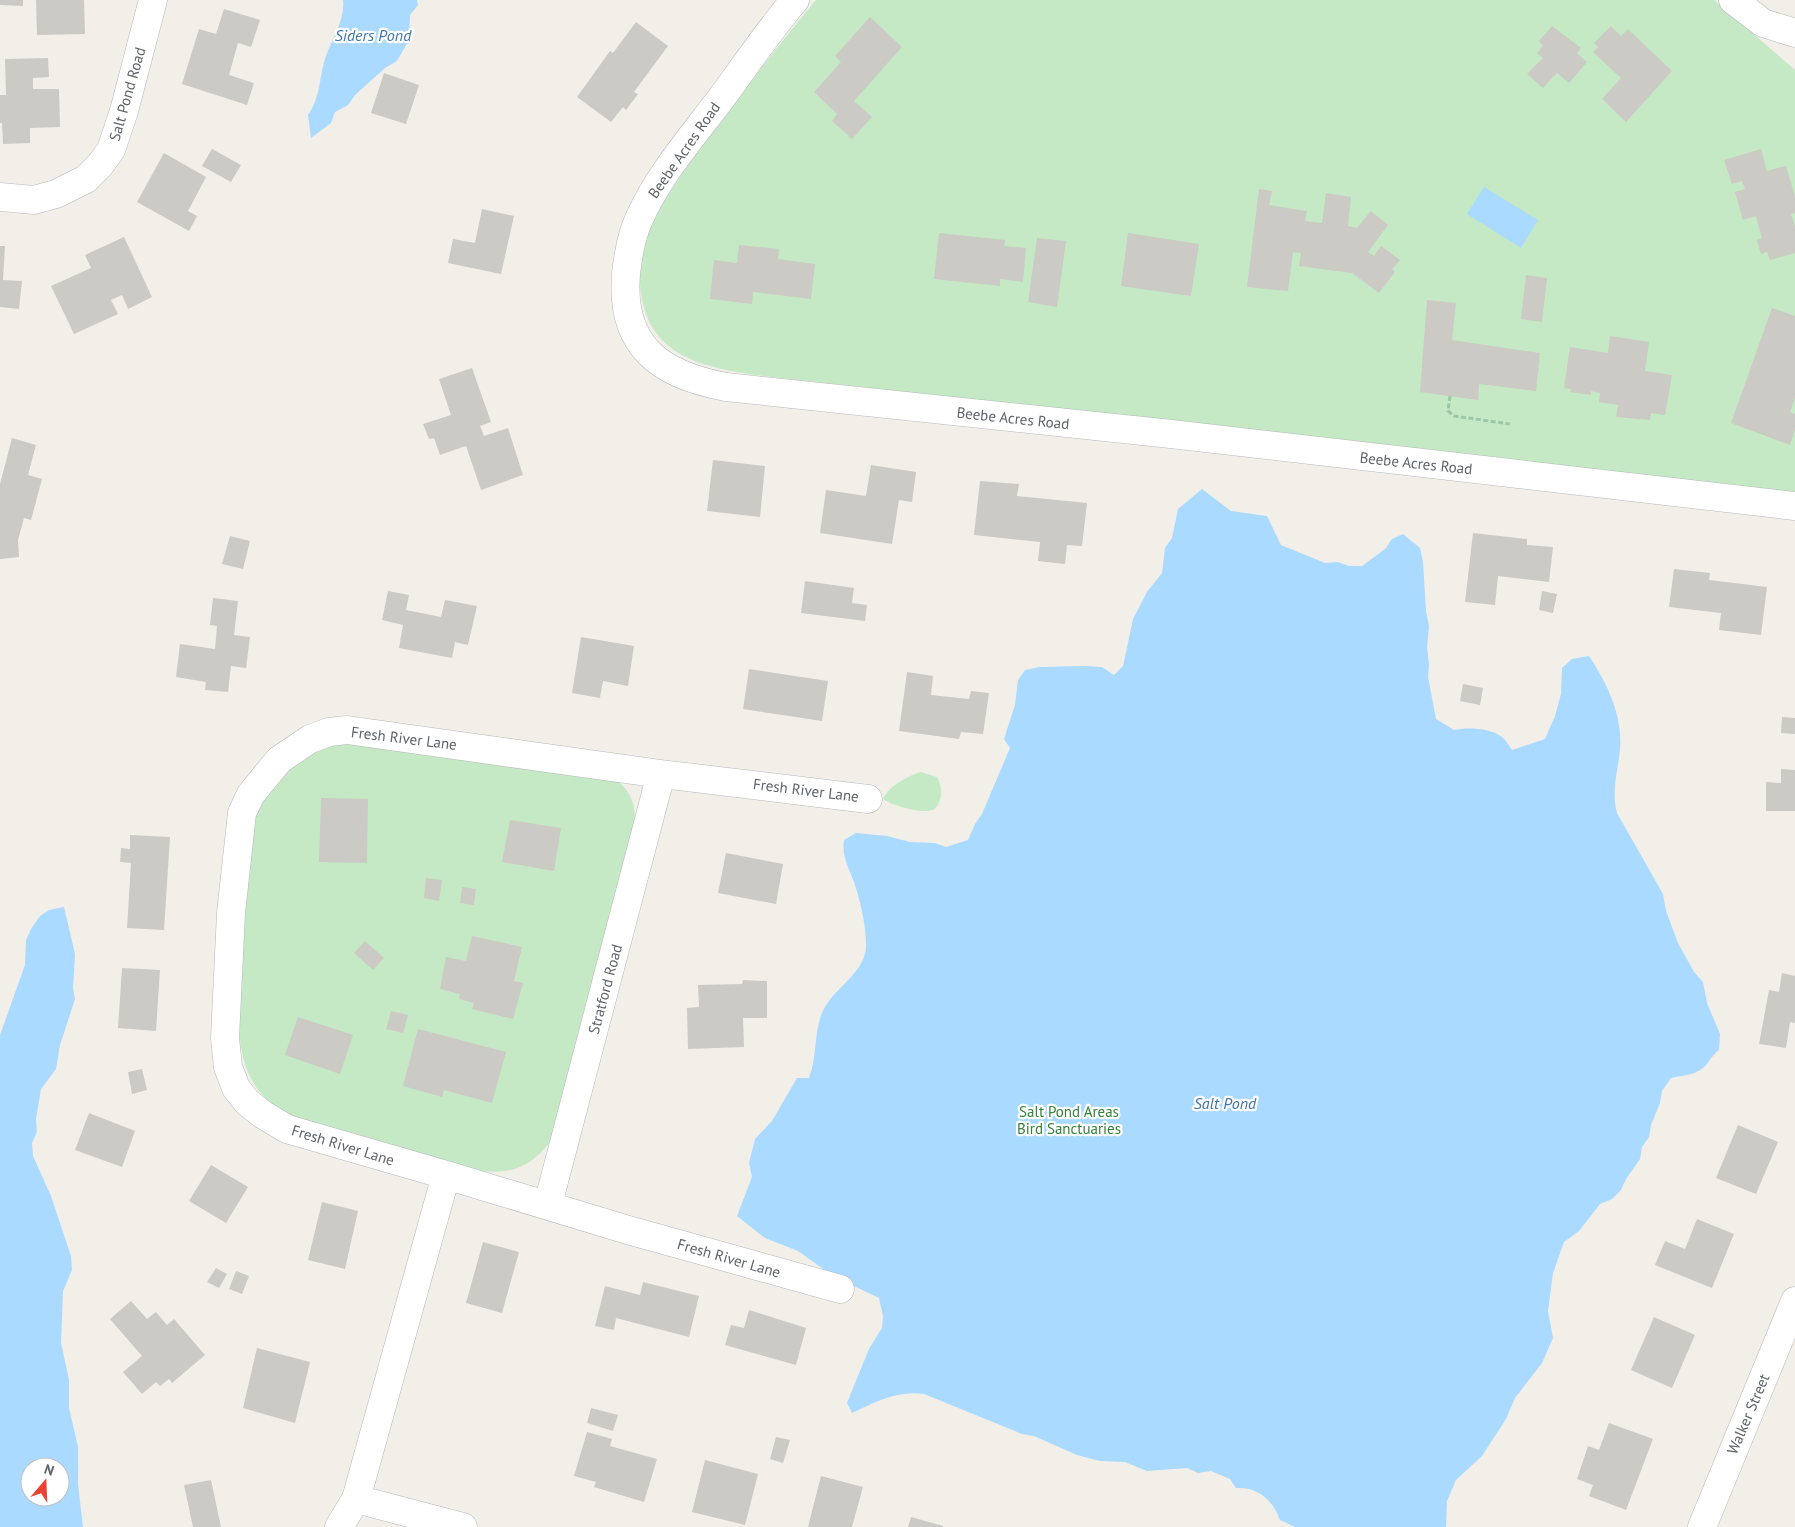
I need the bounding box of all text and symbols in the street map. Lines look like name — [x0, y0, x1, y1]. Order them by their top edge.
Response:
water label: Siders Pond — [335, 25, 412, 45]
street label: Salt Pond Road — [105, 45, 149, 143]
street label: Beebe Acres Road — [644, 98, 724, 202]
street label: Beebe Acres Road — [956, 403, 1070, 433]
street label: Beebe Acres Road — [1359, 448, 1473, 478]
street label: Fresh River Lane — [350, 722, 458, 754]
street label: Fresh River Lane — [752, 774, 860, 806]
street label: Stratford Road — [584, 942, 626, 1036]
water label: Salt Pond — [1194, 1093, 1257, 1113]
park label: Salt Pond Areas Bird Sanctuaries — [1017, 1102, 1121, 1138]
street label: Fresh River Lane — [289, 1120, 397, 1170]
street label: Fresh River Lane — [675, 1234, 783, 1282]
street label: Walker Street — [1723, 1371, 1773, 1457]
north arrow — [20, 1457, 70, 1507]
text: N — [42, 1460, 57, 1480]

